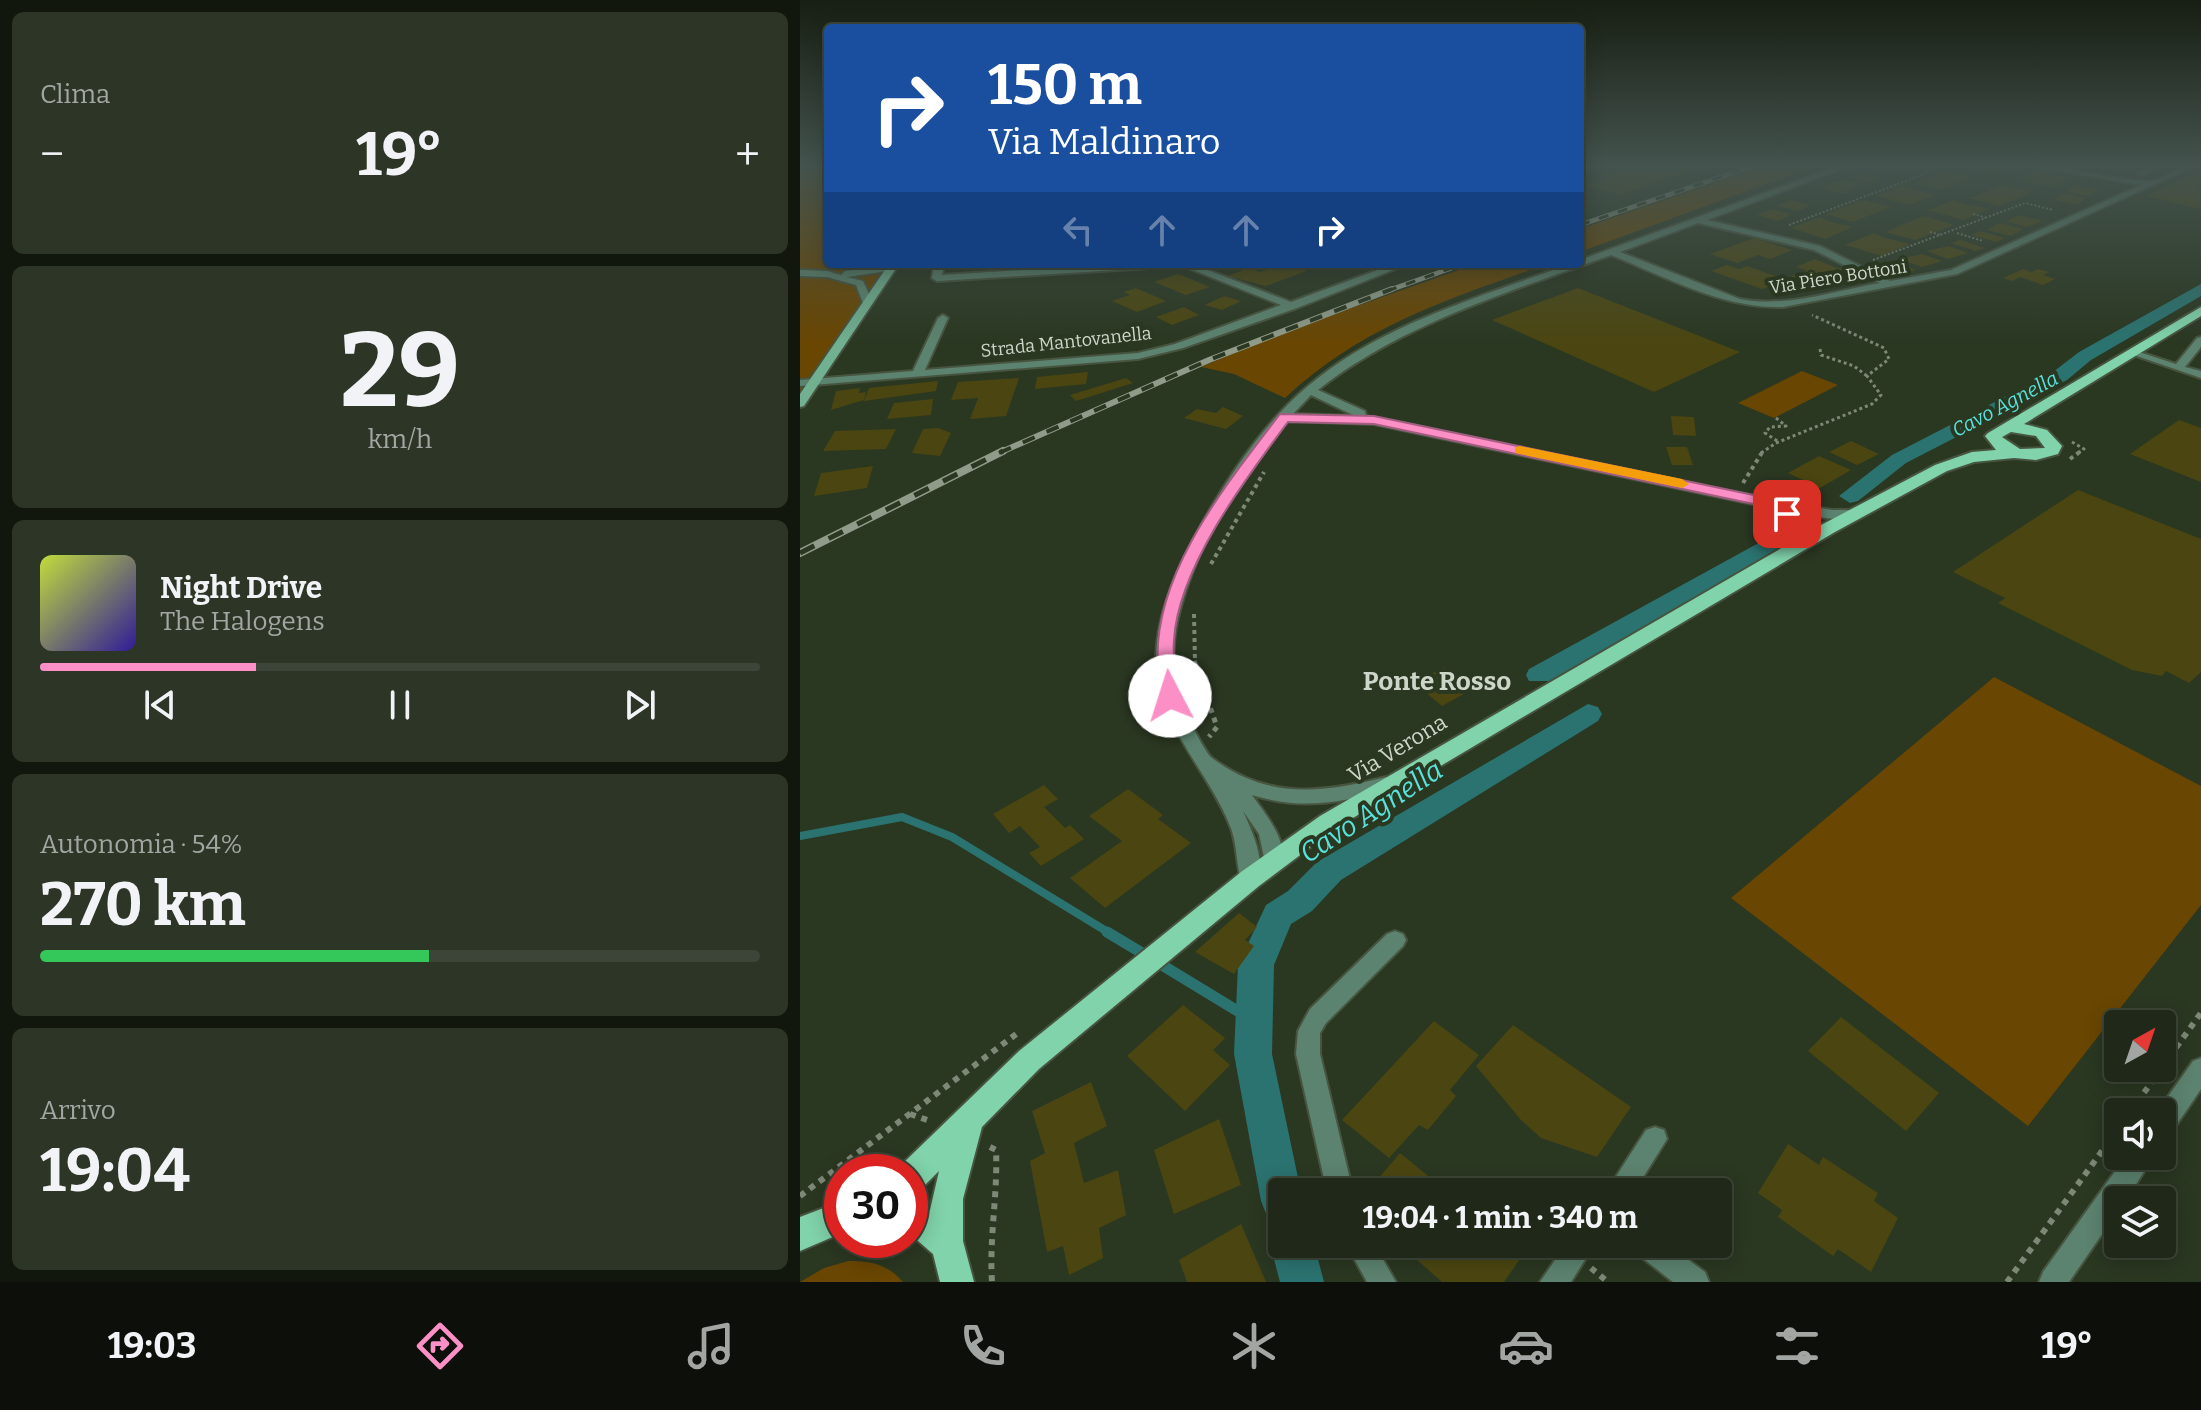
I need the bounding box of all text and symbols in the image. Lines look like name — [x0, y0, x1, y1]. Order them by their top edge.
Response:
text: 150 m — [988, 52, 1142, 119]
icon: right — [856, 56, 960, 160]
text: Clima — [40, 79, 110, 110]
text: 19° — [356, 119, 443, 191]
text: Via Maldinaro — [988, 120, 1220, 164]
text: − — [40, 128, 64, 181]
text: + — [735, 128, 760, 181]
icon: left — [1056, 208, 1100, 252]
icon: ahead — [1140, 208, 1184, 252]
icon: ahead — [1224, 208, 1268, 252]
icon: right — [1308, 208, 1352, 252]
street label: Via Piero Bottoni — [1768, 255, 1908, 299]
text: 29 — [340, 309, 460, 434]
street label: Strada Mantovanella — [980, 322, 1153, 362]
water label: Cavo Agnella — [1948, 366, 2062, 442]
text: km/h — [368, 424, 432, 455]
pin — [1753, 480, 1821, 548]
icon: arrive — [1765, 492, 1809, 536]
text: Night Drive — [160, 570, 322, 606]
text: The Halogens — [160, 606, 325, 637]
position arrow — [1128, 654, 1212, 738]
district label: Ponte Rosso — [1363, 666, 1511, 697]
icon: previous — [138, 683, 182, 727]
icon: pause — [378, 683, 422, 727]
icon: next — [618, 683, 662, 727]
street label: Via Verona — [1343, 708, 1452, 788]
water label: Cavo Agnella — [1294, 753, 1449, 870]
text: Autonomia · 54% — [40, 829, 243, 860]
text: 270 km — [40, 869, 246, 941]
north arrow — [2104, 1010, 2176, 1082]
map controls — [2104, 1010, 2176, 1258]
text: Arrivo — [40, 1095, 116, 1126]
button: sound — [2104, 1098, 2176, 1170]
text: 19:04 — [40, 1135, 190, 1207]
speed limit sign: 30 — [824, 1154, 928, 1258]
button: layers — [2104, 1186, 2176, 1258]
text: 19:04 · 1 min · 340 m — [1362, 1200, 1638, 1236]
icon: directions — [412, 1318, 468, 1374]
icon: music — [683, 1318, 739, 1374]
icon: phone — [955, 1318, 1011, 1374]
icon: climate — [1226, 1318, 1282, 1374]
icon: car — [1498, 1318, 1554, 1374]
icon: filters — [1769, 1318, 1825, 1374]
text: 19:03 — [108, 1324, 197, 1368]
text: 19° — [2041, 1324, 2093, 1368]

